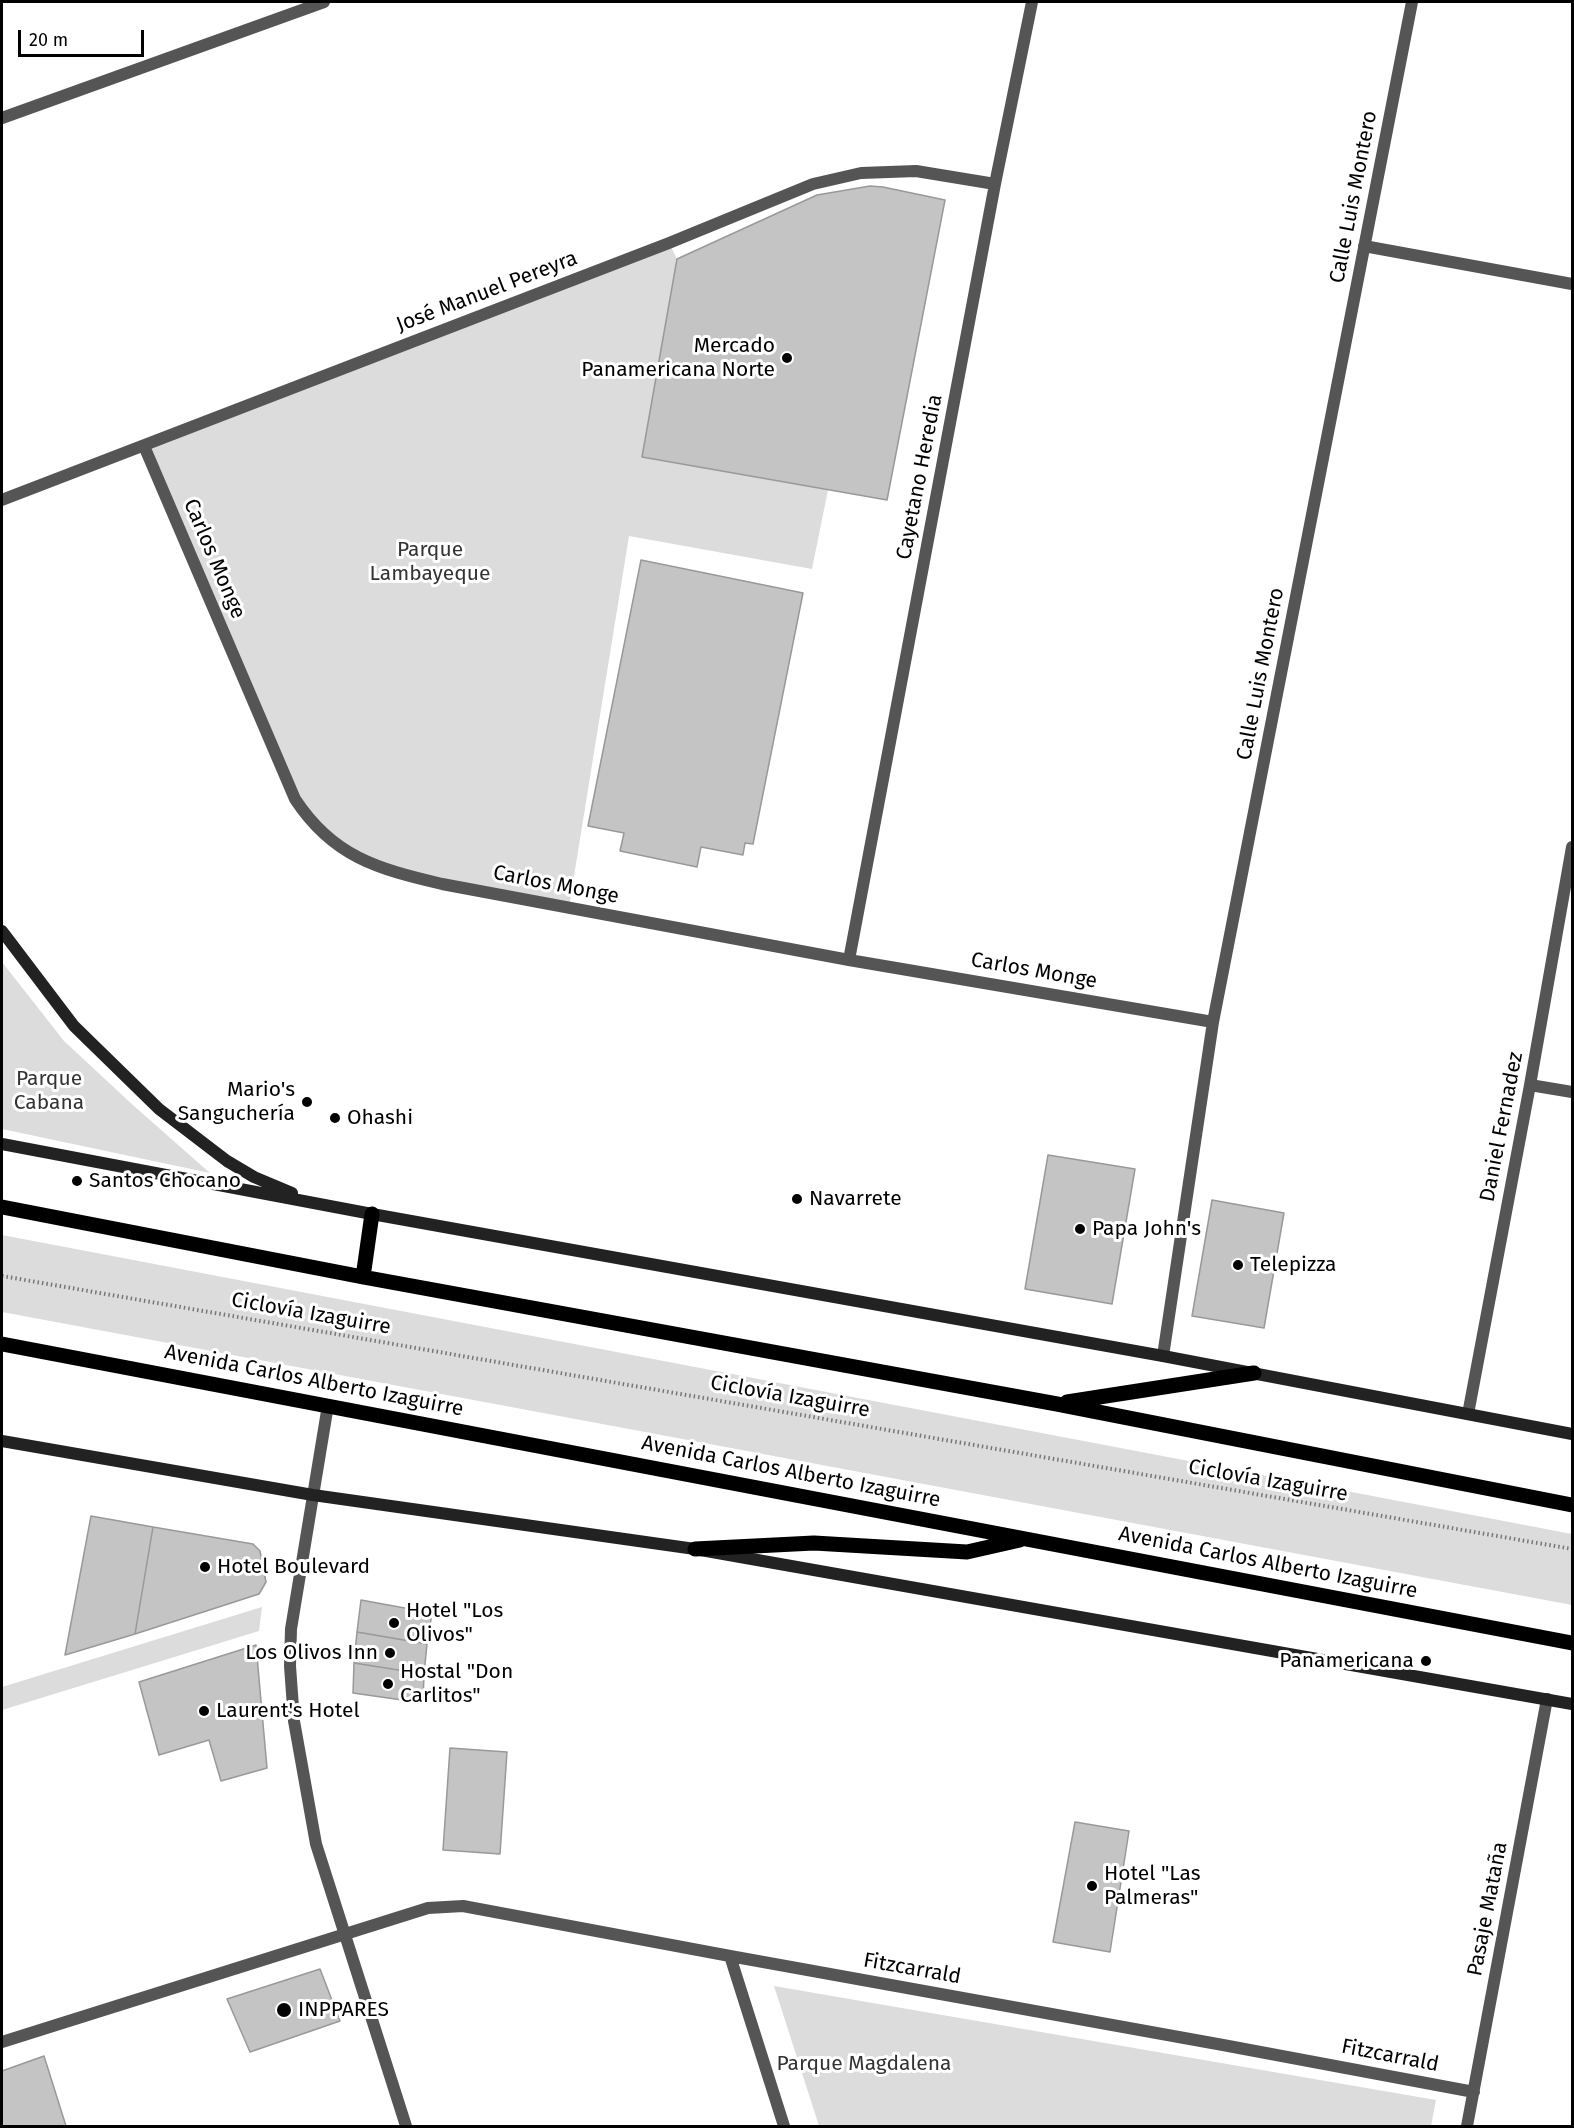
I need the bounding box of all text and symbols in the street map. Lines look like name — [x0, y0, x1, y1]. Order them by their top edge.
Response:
scale bar — [21, 18, 147, 56]
text: 20 m — [29, 29, 68, 51]
street label: Calle Luis Montero — [1325, 109, 1383, 285]
street label: José Manuel Pereyra — [393, 246, 581, 338]
place label: Mercado Panamericana Norte — [581, 333, 775, 383]
marker: Mercado Panamericana Norte — [780, 351, 794, 365]
street label: Cayetano Heredia — [892, 392, 948, 562]
street label: Carlos Monge — [177, 495, 251, 623]
park label: Parque Lambayeque — [370, 537, 490, 587]
street label: Calle Luis Montero — [1232, 586, 1290, 762]
street label: Carlos Monge — [491, 860, 621, 910]
street label: Carlos Monge — [969, 948, 1099, 994]
street label: Daniel Fernadez — [1475, 1050, 1529, 1204]
park label: Parque Cabana — [14, 1066, 84, 1116]
place label: Mario's Sanguchería — [178, 1077, 295, 1127]
marker: Mario's Sanguchería — [300, 1095, 314, 1109]
place label: Ohashi — [347, 1105, 413, 1131]
marker: Ohashi — [328, 1111, 342, 1125]
place label: Santos Chocano — [89, 1168, 241, 1194]
marker: Santos Chocano — [70, 1174, 84, 1188]
place label: Navarrete — [809, 1186, 902, 1212]
marker: Navarrete — [790, 1192, 804, 1206]
place label: Papa John's — [1092, 1216, 1201, 1242]
marker: Papa John's — [1073, 1222, 1087, 1236]
place label: Telepizza — [1250, 1252, 1336, 1278]
marker: Telepizza — [1231, 1258, 1245, 1272]
street label: Ciclovía Izaguirre — [229, 1288, 393, 1340]
street label: Avenida Carlos Alberto Izaguirre — [163, 1340, 465, 1422]
street label: Ciclovía Izaguirre — [708, 1371, 872, 1423]
street label: Avenida Carlos Alberto Izaguirre — [640, 1431, 942, 1513]
street label: Ciclovía Izaguirre — [1186, 1455, 1350, 1507]
street label: Avenida Carlos Alberto Izaguirre — [1117, 1522, 1419, 1604]
place label: Hotel Boulevard — [217, 1554, 370, 1580]
marker: Hotel Boulevard — [198, 1560, 212, 1574]
place label: Hotel "Los Olivos" — [406, 1598, 503, 1648]
marker: Hotel "Los Olivos" — [387, 1616, 401, 1630]
place label: Los Olivos Inn — [245, 1640, 378, 1666]
marker: Los Olivos Inn — [383, 1646, 397, 1660]
place label: Panamericana — [1279, 1648, 1414, 1674]
marker: Panamericana — [1419, 1654, 1433, 1668]
place label: Hostal "Don Carlitos" — [400, 1659, 513, 1709]
marker: Hostal "Don Carlitos" — [381, 1677, 395, 1691]
place label: Laurent's Hotel — [216, 1698, 360, 1724]
marker: Laurent's Hotel — [197, 1704, 211, 1718]
street label: Pasaje Mataña — [1463, 1840, 1513, 1978]
place label: Hotel "Las Palmeras" — [1104, 1861, 1201, 1911]
marker: Hotel "Las Palmeras" — [1085, 1879, 1099, 1893]
street label: Fitzcarrald — [861, 1948, 963, 1990]
place label: INPPARES — [298, 1997, 389, 2023]
marker: INPPARES — [275, 2001, 293, 2019]
street label: Fitzcarrald — [1339, 2034, 1441, 2078]
park label: Parque Magdalena — [777, 2051, 951, 2077]

